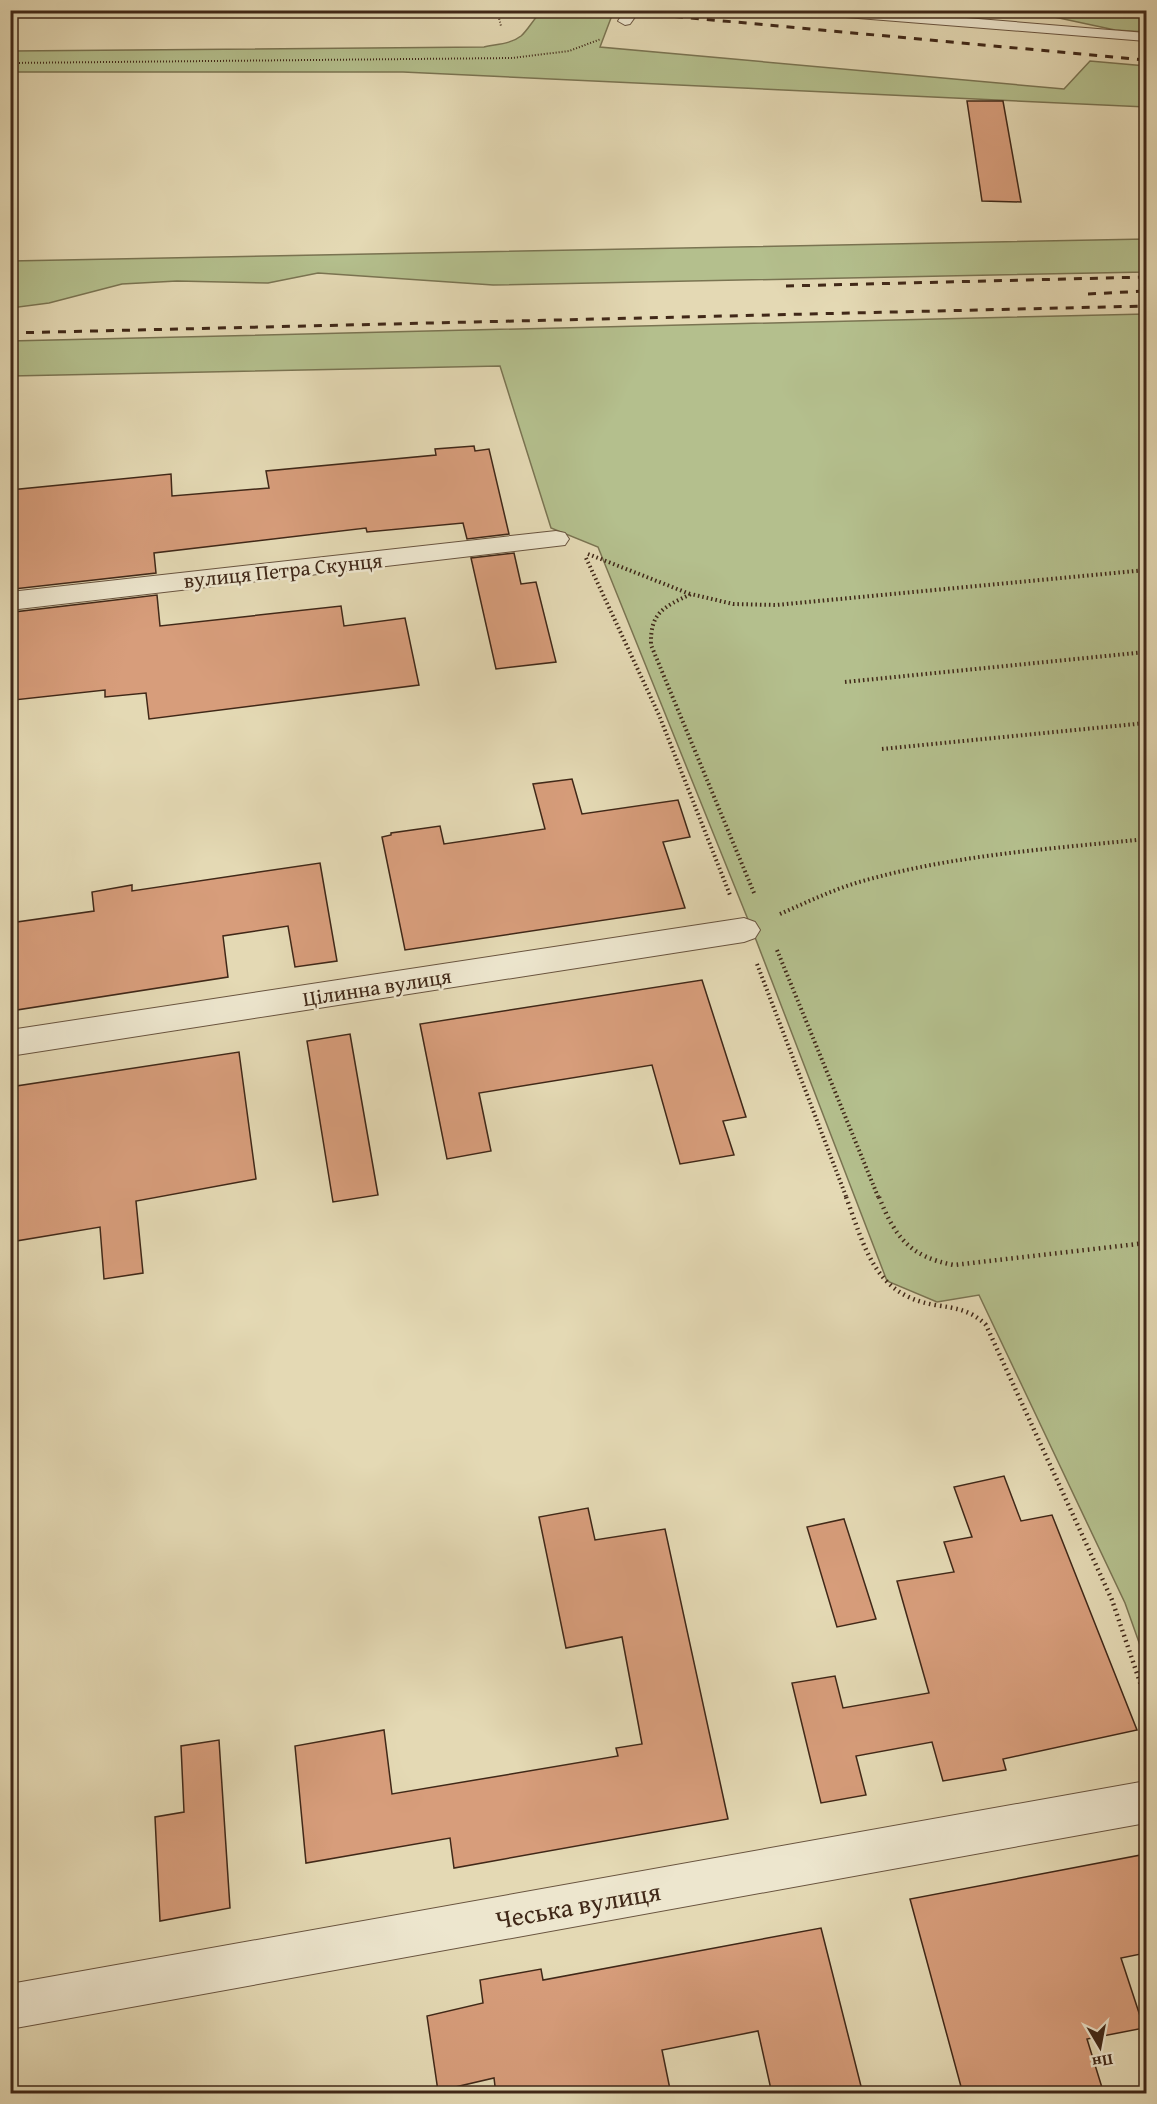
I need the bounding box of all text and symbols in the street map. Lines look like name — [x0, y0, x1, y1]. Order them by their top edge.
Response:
street label: вулиця Петра Скунця — [182, 544, 384, 596]
street label: Цілинна вулиця — [300, 960, 454, 1014]
street label: Чеська вулиця — [492, 1871, 664, 1939]
north arrow — [1070, 2017, 1130, 2077]
text: Пн — [1090, 2048, 1115, 2075]

